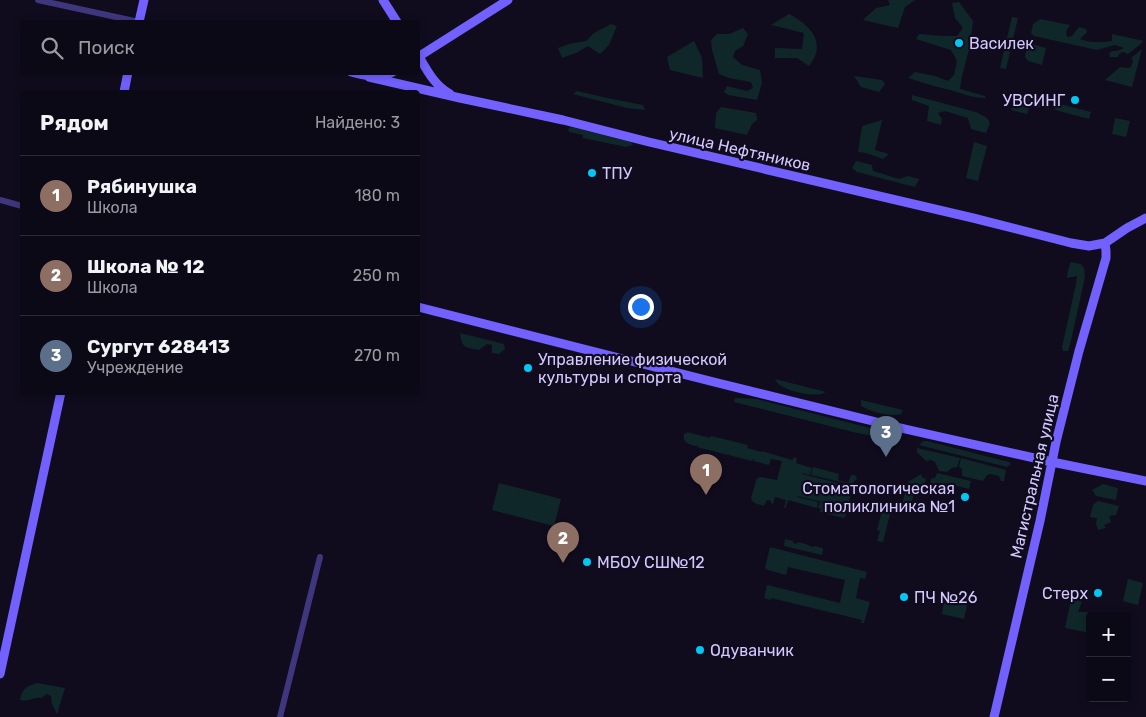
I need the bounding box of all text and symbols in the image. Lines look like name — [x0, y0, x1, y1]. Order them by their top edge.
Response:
search box — [20, 20, 420, 75]
icon: search — [38, 34, 66, 62]
place label: Василек — [969, 34, 1034, 53]
text: Поиск — [78, 36, 135, 59]
marker: Василек — [953, 37, 965, 49]
place label: УВСИНГ — [1003, 91, 1066, 110]
marker: УВСИНГ — [1069, 94, 1081, 106]
text: Рядом — [40, 110, 109, 135]
text: Найдено: 3 — [315, 113, 400, 132]
street label: улица Нефтяников — [667, 124, 812, 175]
place label: ТПУ — [602, 164, 633, 183]
marker: ТПУ — [586, 167, 598, 179]
text: Рябинушка — [87, 175, 197, 198]
text: 1 — [52, 186, 60, 205]
text: 180 m — [355, 186, 400, 205]
text: Школа — [87, 198, 138, 217]
text: Школа № 12 — [87, 255, 205, 278]
text: 2 — [51, 266, 61, 285]
text: 250 m — [353, 266, 400, 285]
text: Школа — [87, 278, 138, 297]
your location — [628, 294, 654, 320]
text: Сургут 628413 — [87, 335, 230, 358]
text: 3 — [51, 346, 61, 365]
text: 270 m — [354, 346, 400, 365]
place label: Управление физической культуры и спорта — [538, 350, 727, 387]
text: Учреждение — [87, 358, 184, 377]
marker: Управление физической культуры и спорта — [522, 362, 534, 374]
street label: Магистральная улица — [1006, 392, 1063, 560]
pin: 3 — [870, 416, 902, 457]
pin: 1 — [690, 454, 722, 495]
place label: Стоматологическая поликлиника №1 — [802, 479, 955, 516]
marker: Стоматологическая поликлиника №1 — [959, 491, 971, 503]
pin: 2 — [547, 522, 579, 563]
place label: МБОУ СШ№12 — [597, 553, 705, 572]
marker: МБОУ СШ№12 — [581, 556, 593, 568]
place label: Стерх — [1042, 584, 1088, 603]
marker: Стерх — [1092, 587, 1104, 599]
place label: ПЧ №26 — [914, 588, 978, 607]
marker: ПЧ №26 — [898, 591, 910, 603]
map controls — [1086, 612, 1131, 702]
button: + — [1086, 612, 1131, 657]
place label: Одуванчик — [710, 641, 794, 660]
marker: Одуванчик — [694, 644, 706, 656]
button: − — [1086, 657, 1131, 702]

